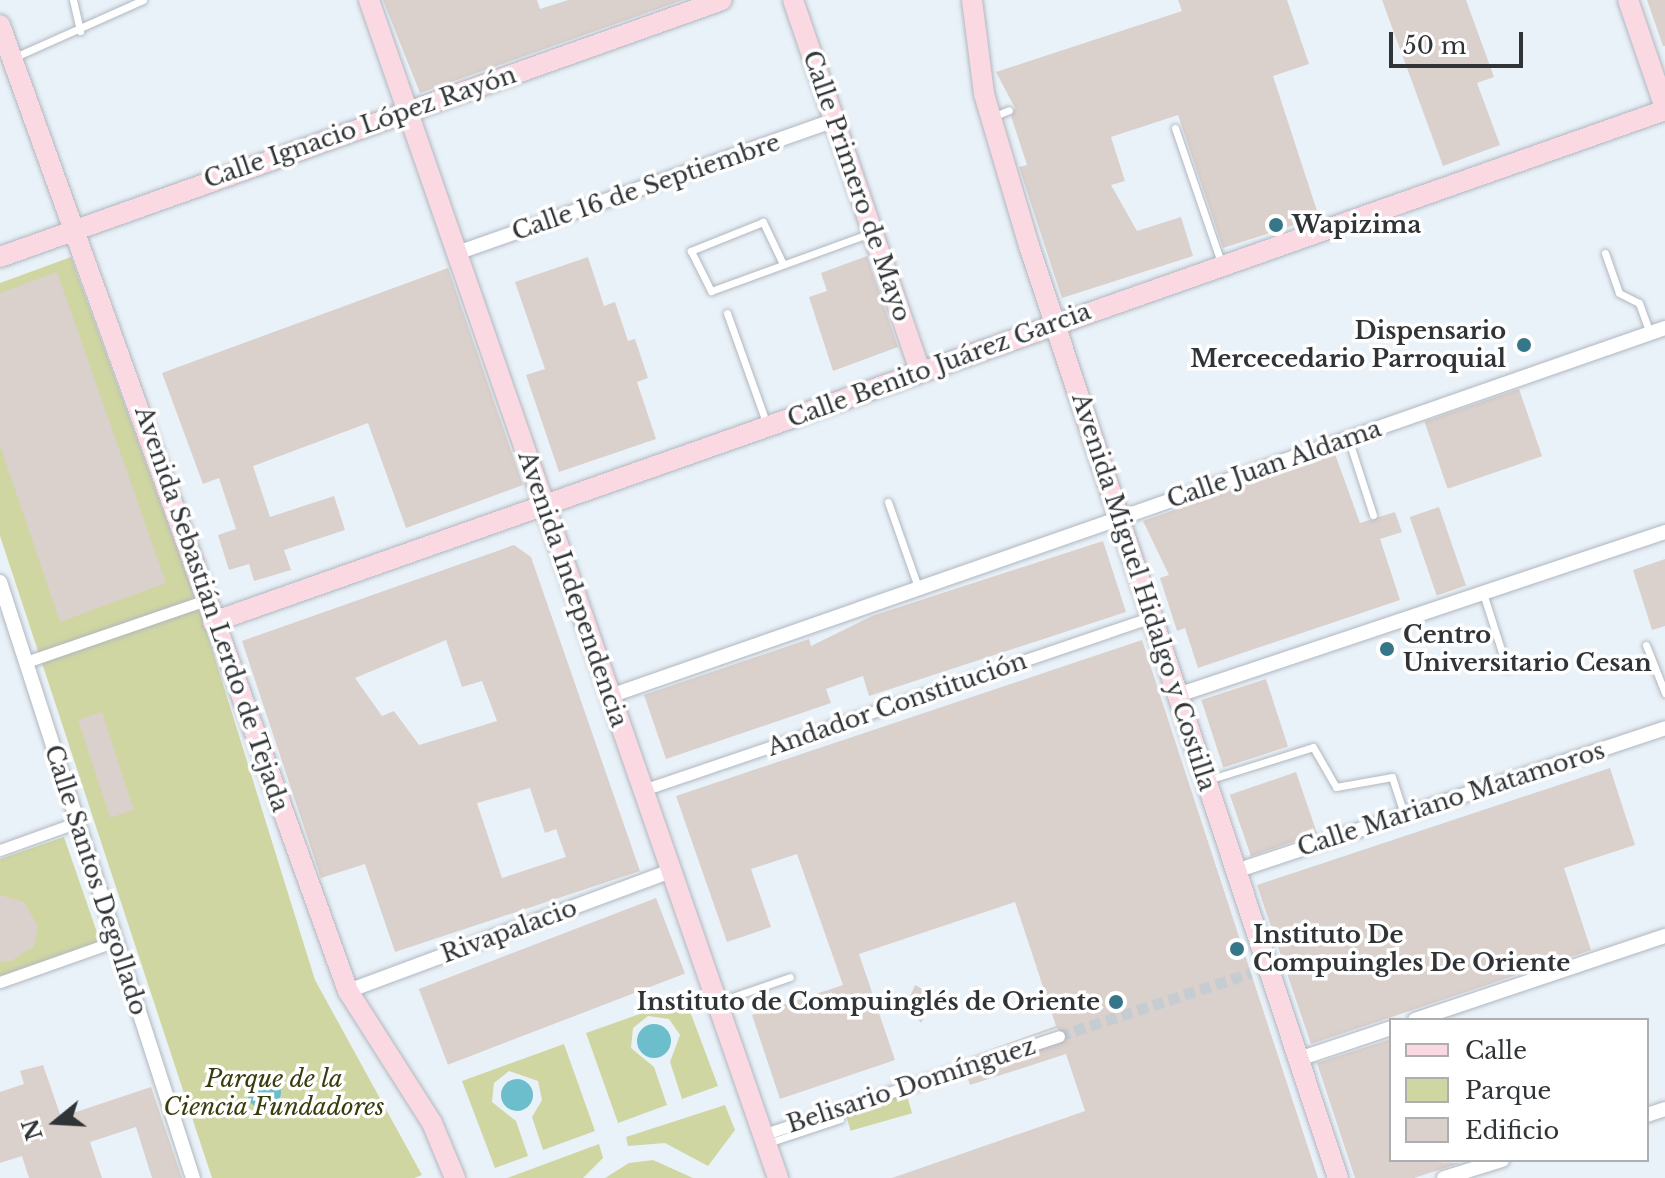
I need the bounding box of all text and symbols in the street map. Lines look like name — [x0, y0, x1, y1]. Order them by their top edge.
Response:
scale bar — [1393, 16, 1527, 66]
text: 50 m — [1403, 31, 1466, 60]
street label: Calle Primero de Mayo — [797, 47, 917, 325]
street label: Calle Ignacio López Rayón — [200, 60, 520, 194]
street label: Calle 16 de Septiembre — [508, 128, 784, 246]
place label: Wapizima — [1292, 211, 1421, 239]
marker: Wapizima — [1267, 216, 1285, 234]
street label: Calle Benito Juárez Garcia — [783, 297, 1095, 433]
place label: Dispensario Mercecedario Parroquial — [1190, 317, 1506, 373]
marker: Dispensario Mercecedario Parroquial — [1513, 334, 1535, 356]
street label: Avenida Miguel Hidalgo y Costilla — [1066, 389, 1222, 795]
street label: Avenida Sebastián Lerdo de Tejada — [129, 402, 295, 816]
street label: Calle Juan Aldama — [1163, 414, 1385, 514]
street label: Avenida Independencia — [512, 447, 634, 731]
place label: Centro Universitario Cesan — [1403, 621, 1652, 677]
marker: Centro Universitario Cesan — [1378, 640, 1396, 658]
street label: Andador Constitución — [763, 646, 1031, 762]
street label: Calle Mariano Matamoros — [1294, 736, 1608, 862]
street label: Calle Santos Degollado — [39, 741, 153, 1019]
street label: Rivapalacio — [437, 893, 581, 969]
place label: Instituto De Compuingles De Oriente — [1253, 921, 1570, 977]
marker: Instituto De Compuingles De Oriente — [1228, 940, 1246, 958]
place label: Instituto de Compuinglés de Oriente — [637, 988, 1100, 1016]
marker: Instituto de Compuinglés de Oriente — [1107, 993, 1125, 1011]
legend — [1389, 1018, 1649, 1162]
street label: Belisario Domínguez — [783, 1031, 1039, 1139]
text: Calle — [1465, 1036, 1527, 1065]
park label: Parque de la Ciencia Fundadores — [163, 1065, 385, 1121]
text: Parque — [1465, 1076, 1551, 1105]
north arrow — [16, 1082, 96, 1162]
text: N — [17, 1116, 49, 1144]
text: Edificio — [1465, 1116, 1559, 1145]

